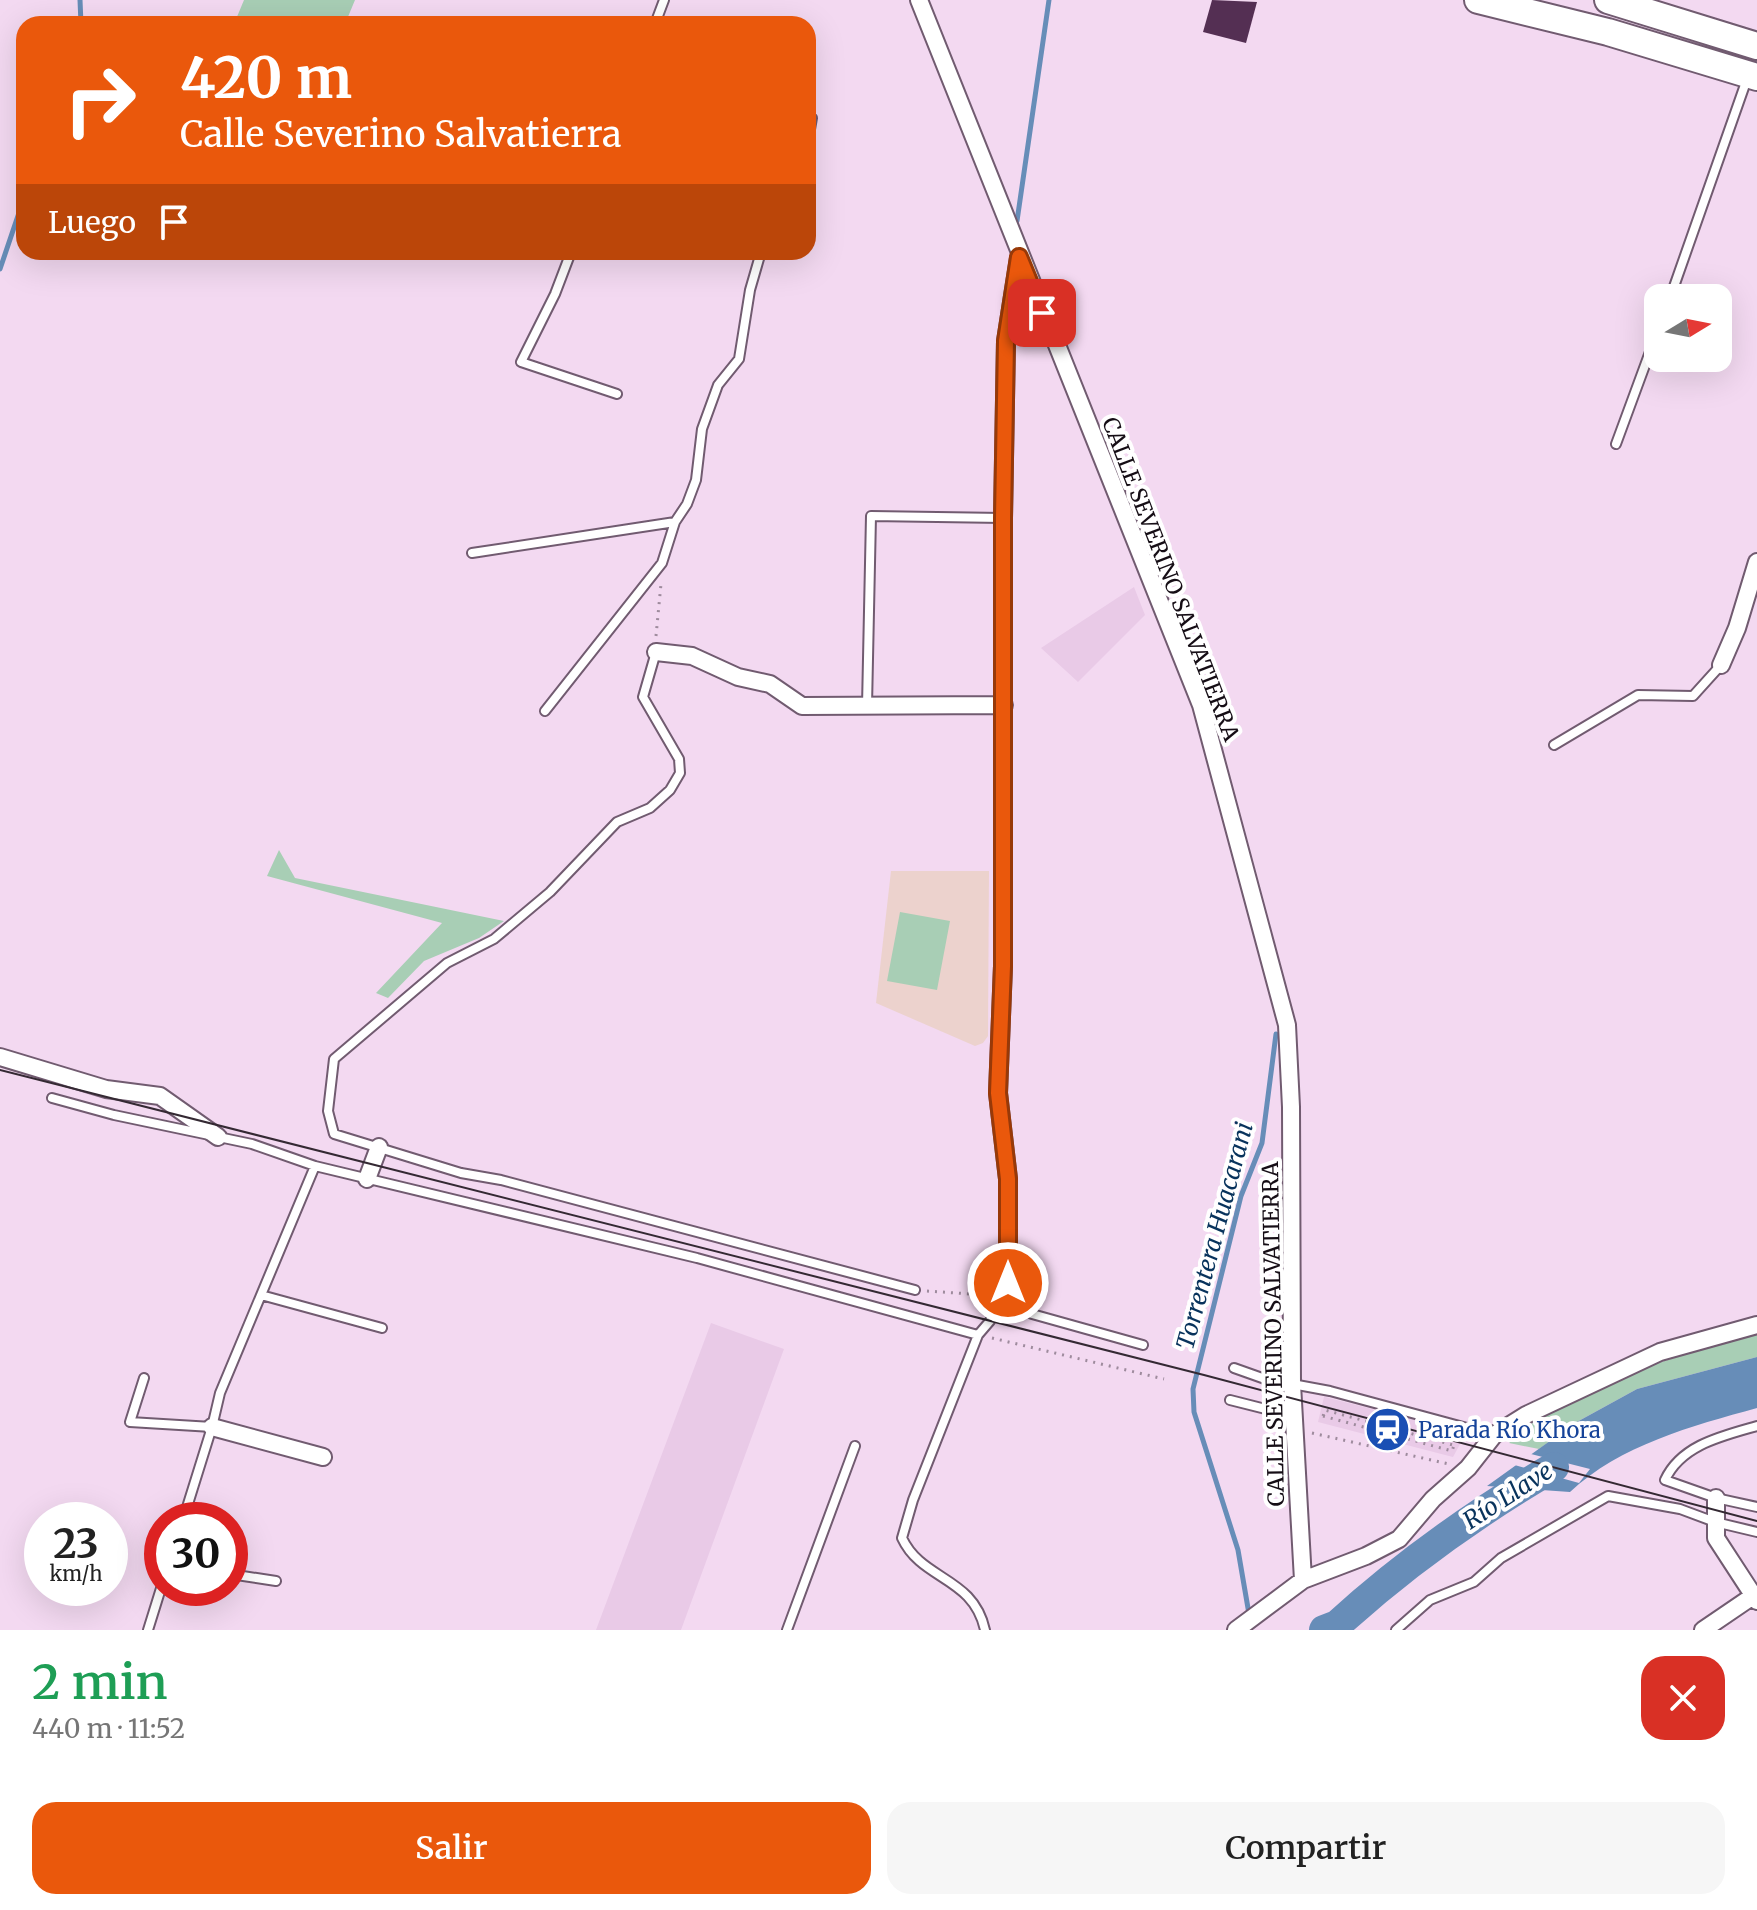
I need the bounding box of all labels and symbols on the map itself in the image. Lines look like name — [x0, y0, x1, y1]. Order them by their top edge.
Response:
pin — [1008, 279, 1076, 347]
north arrow — [1644, 284, 1732, 372]
street label: CALLE SEVERINO SALVATIERRA — [1096, 413, 1246, 745]
water label: Torrentera Huacarani — [1169, 1119, 1260, 1353]
street label: CALLE SEVERINO SALVATIERRA — [1256, 1161, 1290, 1507]
position arrow — [966, 1241, 1050, 1325]
station icon: Parada Río Khora — [1363, 1406, 1411, 1454]
place label: Parada Río Khora — [1418, 1416, 1601, 1444]
water label: Río Llave — [1457, 1455, 1558, 1536]
speed limit sign: 30 — [144, 1502, 248, 1606]

